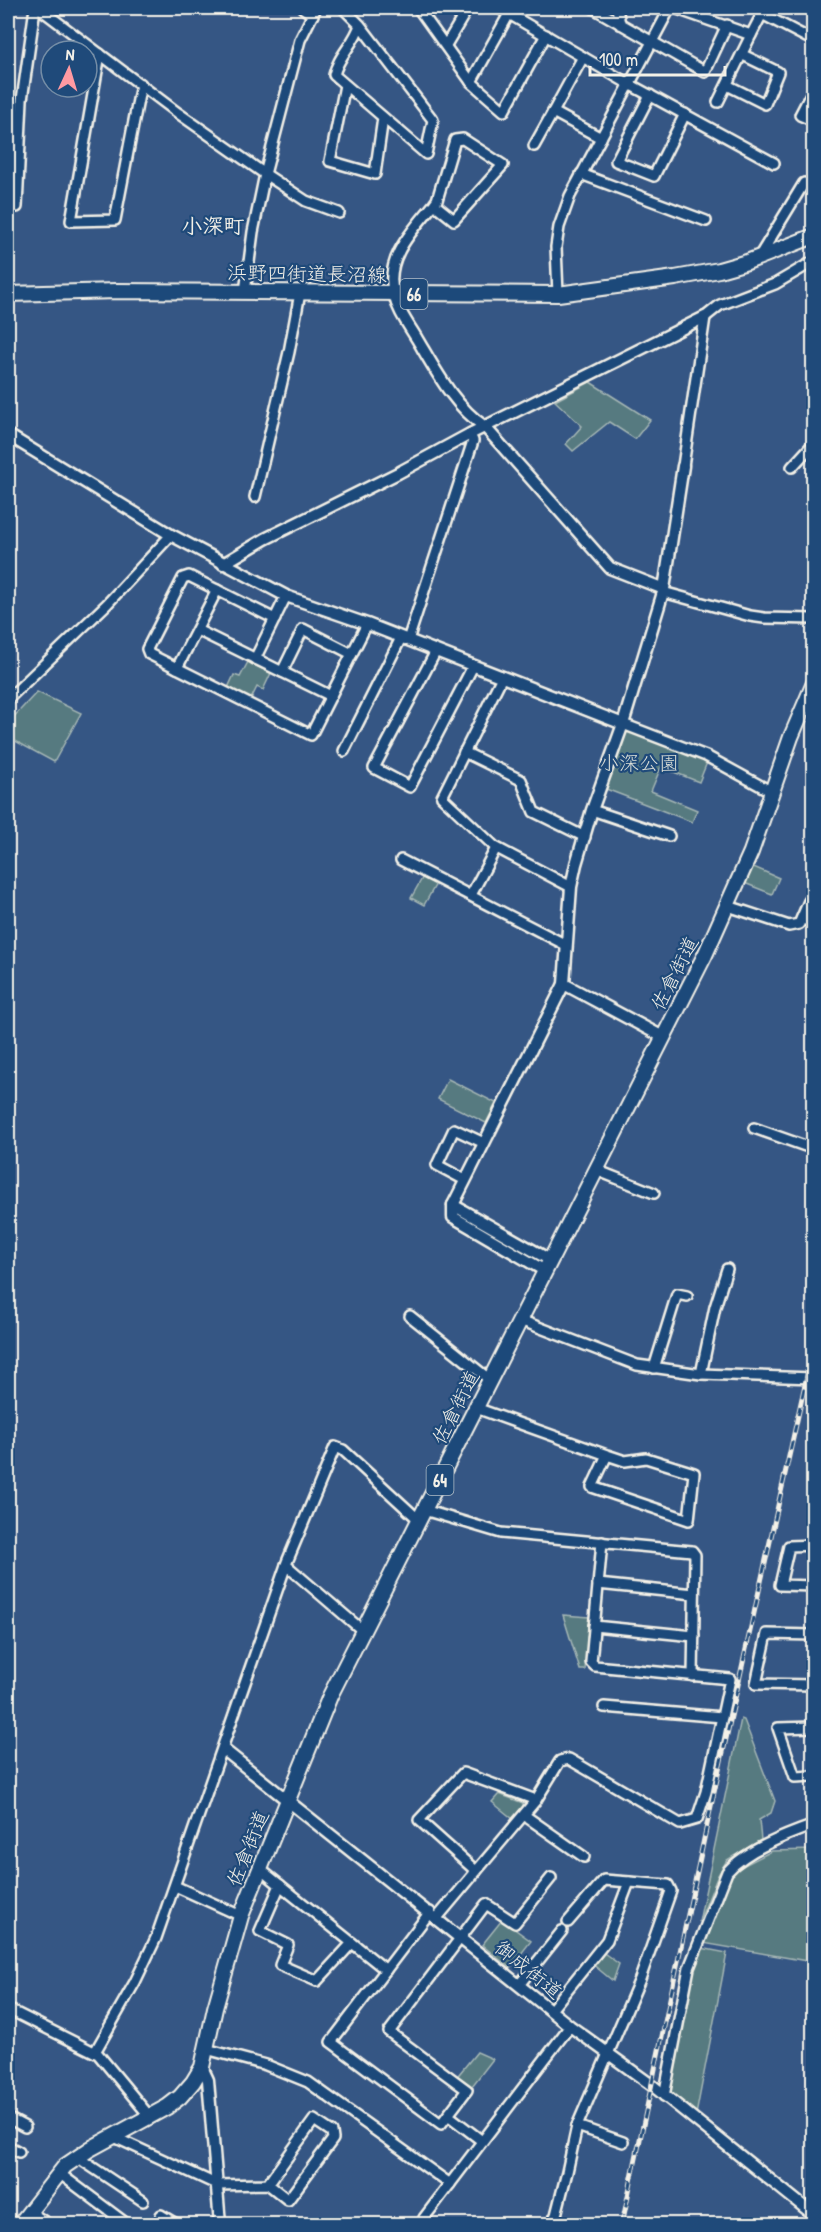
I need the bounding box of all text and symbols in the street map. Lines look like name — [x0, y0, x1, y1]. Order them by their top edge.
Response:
north arrow — [39, 39, 99, 99]
scale bar — [590, 39, 725, 77]
text: N — [65, 43, 76, 65]
text: 100 m — [599, 47, 638, 72]
district label: 小深町 — [182, 211, 245, 240]
street label: 浜野四街道長沼線 — [227, 258, 387, 288]
road number: 66 — [400, 279, 428, 309]
park label: 小深公園 — [599, 749, 679, 776]
street label: 佐倉街道 — [644, 931, 704, 1015]
street label: 佐倉街道 — [425, 1365, 485, 1449]
road number: 64 — [426, 1465, 454, 1495]
street label: 佐倉街道 — [219, 1806, 275, 1890]
street label: 御成街道 — [489, 1933, 569, 2005]

